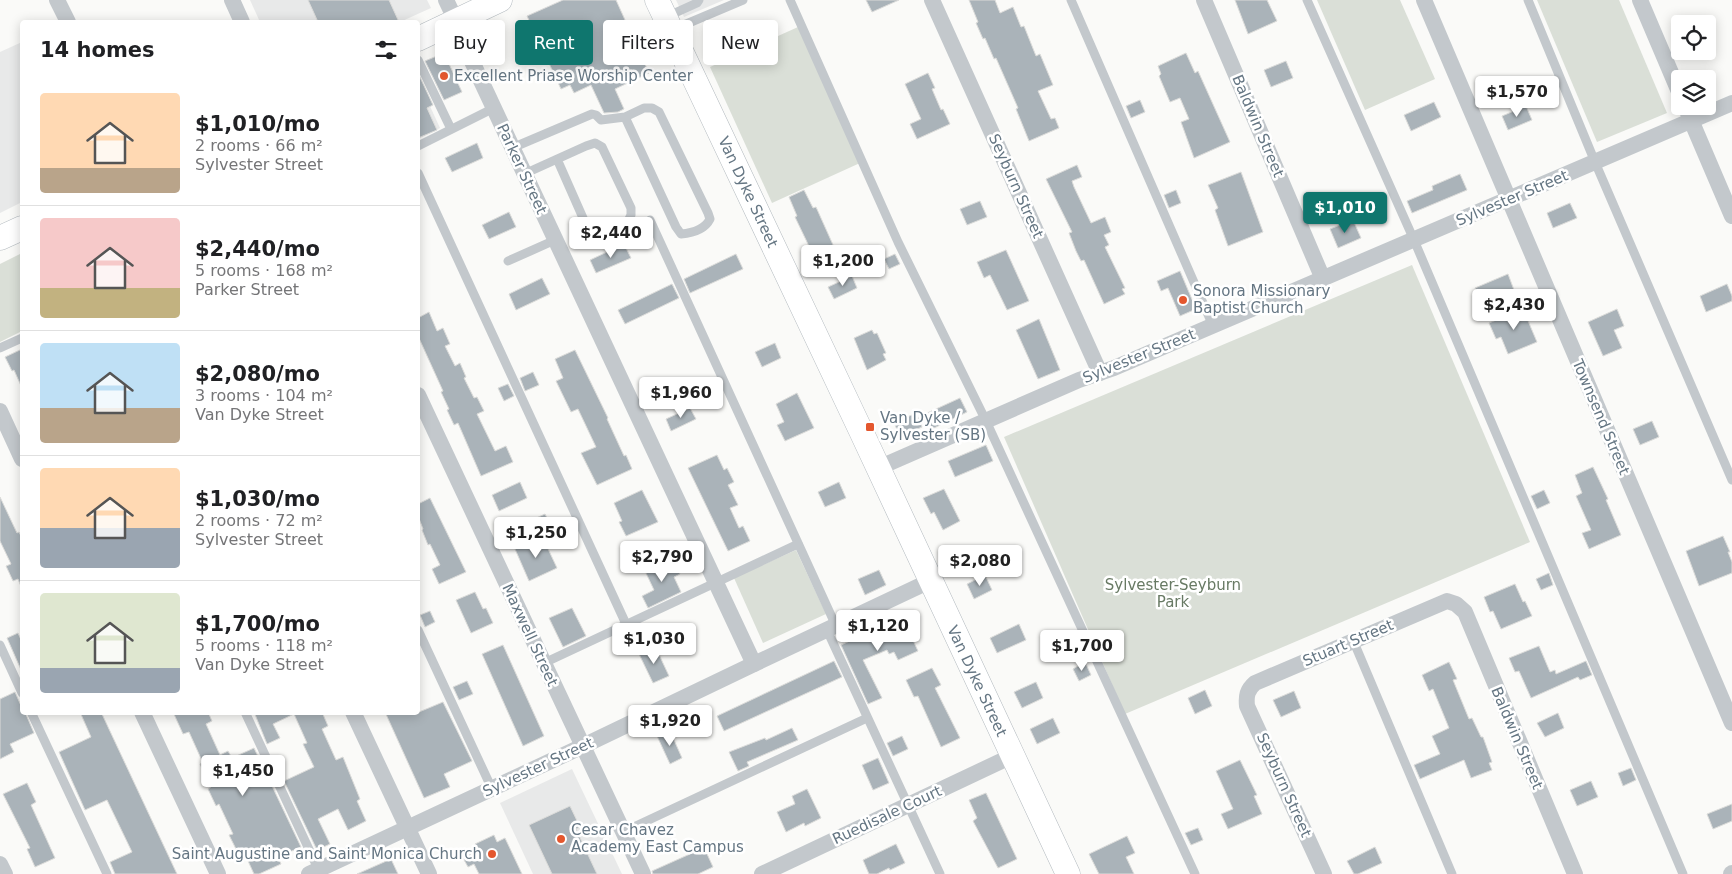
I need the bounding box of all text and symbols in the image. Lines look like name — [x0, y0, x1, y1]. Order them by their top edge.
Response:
map controls — [1671, 15, 1716, 115]
button: locate — [1671, 15, 1716, 60]
chip: Buy — [435, 20, 505, 65]
chip: Rent — [515, 20, 593, 65]
chip: Filters — [603, 20, 693, 65]
chip: New — [703, 20, 778, 65]
icon: filters — [372, 36, 400, 64]
text: 14 homes — [40, 38, 155, 62]
place label: Excellent Priase Worship Center — [454, 67, 694, 85]
marker: Excellent Priase Worship Center — [438, 70, 450, 82]
button: layers — [1671, 70, 1716, 115]
street label: Baldwin Street — [1228, 72, 1288, 180]
pin: $1,570 — [1476, 76, 1558, 118]
text: $1,570 — [1486, 82, 1548, 101]
text: $1,010/mo — [195, 112, 320, 136]
icon: home — [80, 113, 140, 173]
street label: Parker Street — [493, 121, 551, 217]
street label: Seyburn Street — [985, 131, 1047, 241]
street label: Van Dyke Street — [714, 133, 782, 251]
text: 2 rooms · 66 m² — [195, 136, 323, 155]
text: Sylvester Street — [195, 155, 323, 174]
street label: Sylvester Street — [1453, 166, 1571, 230]
pin: $1,010 — [1304, 192, 1386, 234]
text: $1,010 — [1314, 198, 1376, 217]
pin: $2,440 — [570, 216, 652, 259]
text: $2,440 — [580, 223, 642, 242]
text: $2,440/mo — [195, 237, 320, 261]
icon: home — [80, 238, 140, 298]
pin: $1,200 — [802, 244, 884, 287]
text: $1,200 — [812, 251, 874, 270]
text: 5 rooms · 168 m² — [195, 261, 333, 280]
text: Parker Street — [195, 280, 299, 299]
place label: Sonora Missionary Baptist Church — [1193, 282, 1330, 317]
pin: $2,430 — [1473, 288, 1555, 331]
marker: Sonora Missionary Baptist Church — [1177, 294, 1189, 306]
text: $2,430 — [1483, 295, 1545, 314]
street label: Sylvester Street — [1080, 325, 1198, 387]
street label: Townsend Street — [1568, 355, 1634, 478]
text: $2,080/mo — [195, 362, 320, 386]
icon: home — [80, 363, 140, 423]
pin: $1,960 — [640, 376, 722, 419]
text: $1,960 — [650, 383, 712, 402]
text: 3 rooms · 104 m² — [195, 386, 333, 405]
text: Van Dyke Street — [195, 405, 324, 424]
place label: Van Dyke / Sylvester (SB) — [880, 409, 986, 444]
marker: Van Dyke / Sylvester (SB) — [864, 421, 876, 433]
text: $1,030/mo — [195, 487, 320, 511]
icon: home — [80, 488, 140, 548]
text: 2 rooms · 72 m² — [195, 511, 323, 530]
pin: $1,250 — [495, 516, 577, 559]
text: $1,250 — [505, 523, 567, 542]
text: Sylvester Street — [195, 530, 323, 549]
pin: $2,790 — [621, 540, 703, 583]
pin: $2,080 — [939, 544, 1021, 587]
text: $2,790 — [631, 547, 693, 566]
text: $2,080 — [949, 551, 1011, 570]
park label: Sylvester-Seyburn Park — [1105, 576, 1241, 611]
street label: Maxwell Street — [498, 581, 562, 689]
pin: $1,120 — [837, 610, 919, 652]
text: $1,700/mo — [195, 612, 320, 636]
icon: home — [80, 613, 140, 673]
text: $1,120 — [847, 616, 909, 635]
street label: Stuart Street — [1300, 616, 1396, 670]
pin: $1,030 — [613, 622, 695, 665]
street label: Van Dyke Street — [943, 622, 1011, 740]
text: $1,030 — [623, 629, 685, 648]
pin: $1,700 — [1041, 630, 1123, 672]
text: 5 rooms · 118 m² — [195, 636, 333, 655]
text: $1,700 — [1051, 636, 1113, 655]
text: Van Dyke Street — [195, 655, 324, 674]
street label: Baldwin Street — [1487, 684, 1547, 792]
pin: $1,920 — [629, 704, 711, 747]
text: $1,920 — [639, 711, 701, 730]
street label: Seyburn Street — [1253, 730, 1315, 840]
street label: Sylvester Street — [480, 733, 596, 801]
pin: $1,450 — [202, 754, 284, 797]
text: $1,450 — [212, 761, 274, 780]
street label: Ruedisale Court — [829, 782, 945, 848]
place label: Cesar Chavez Academy East Campus — [571, 821, 744, 856]
marker: Cesar Chavez Academy East Campus — [555, 833, 567, 845]
place label: Saint Augustine and Saint Monica Church — [172, 845, 482, 863]
marker: Saint Augustine and Saint Monica Church — [486, 848, 498, 860]

